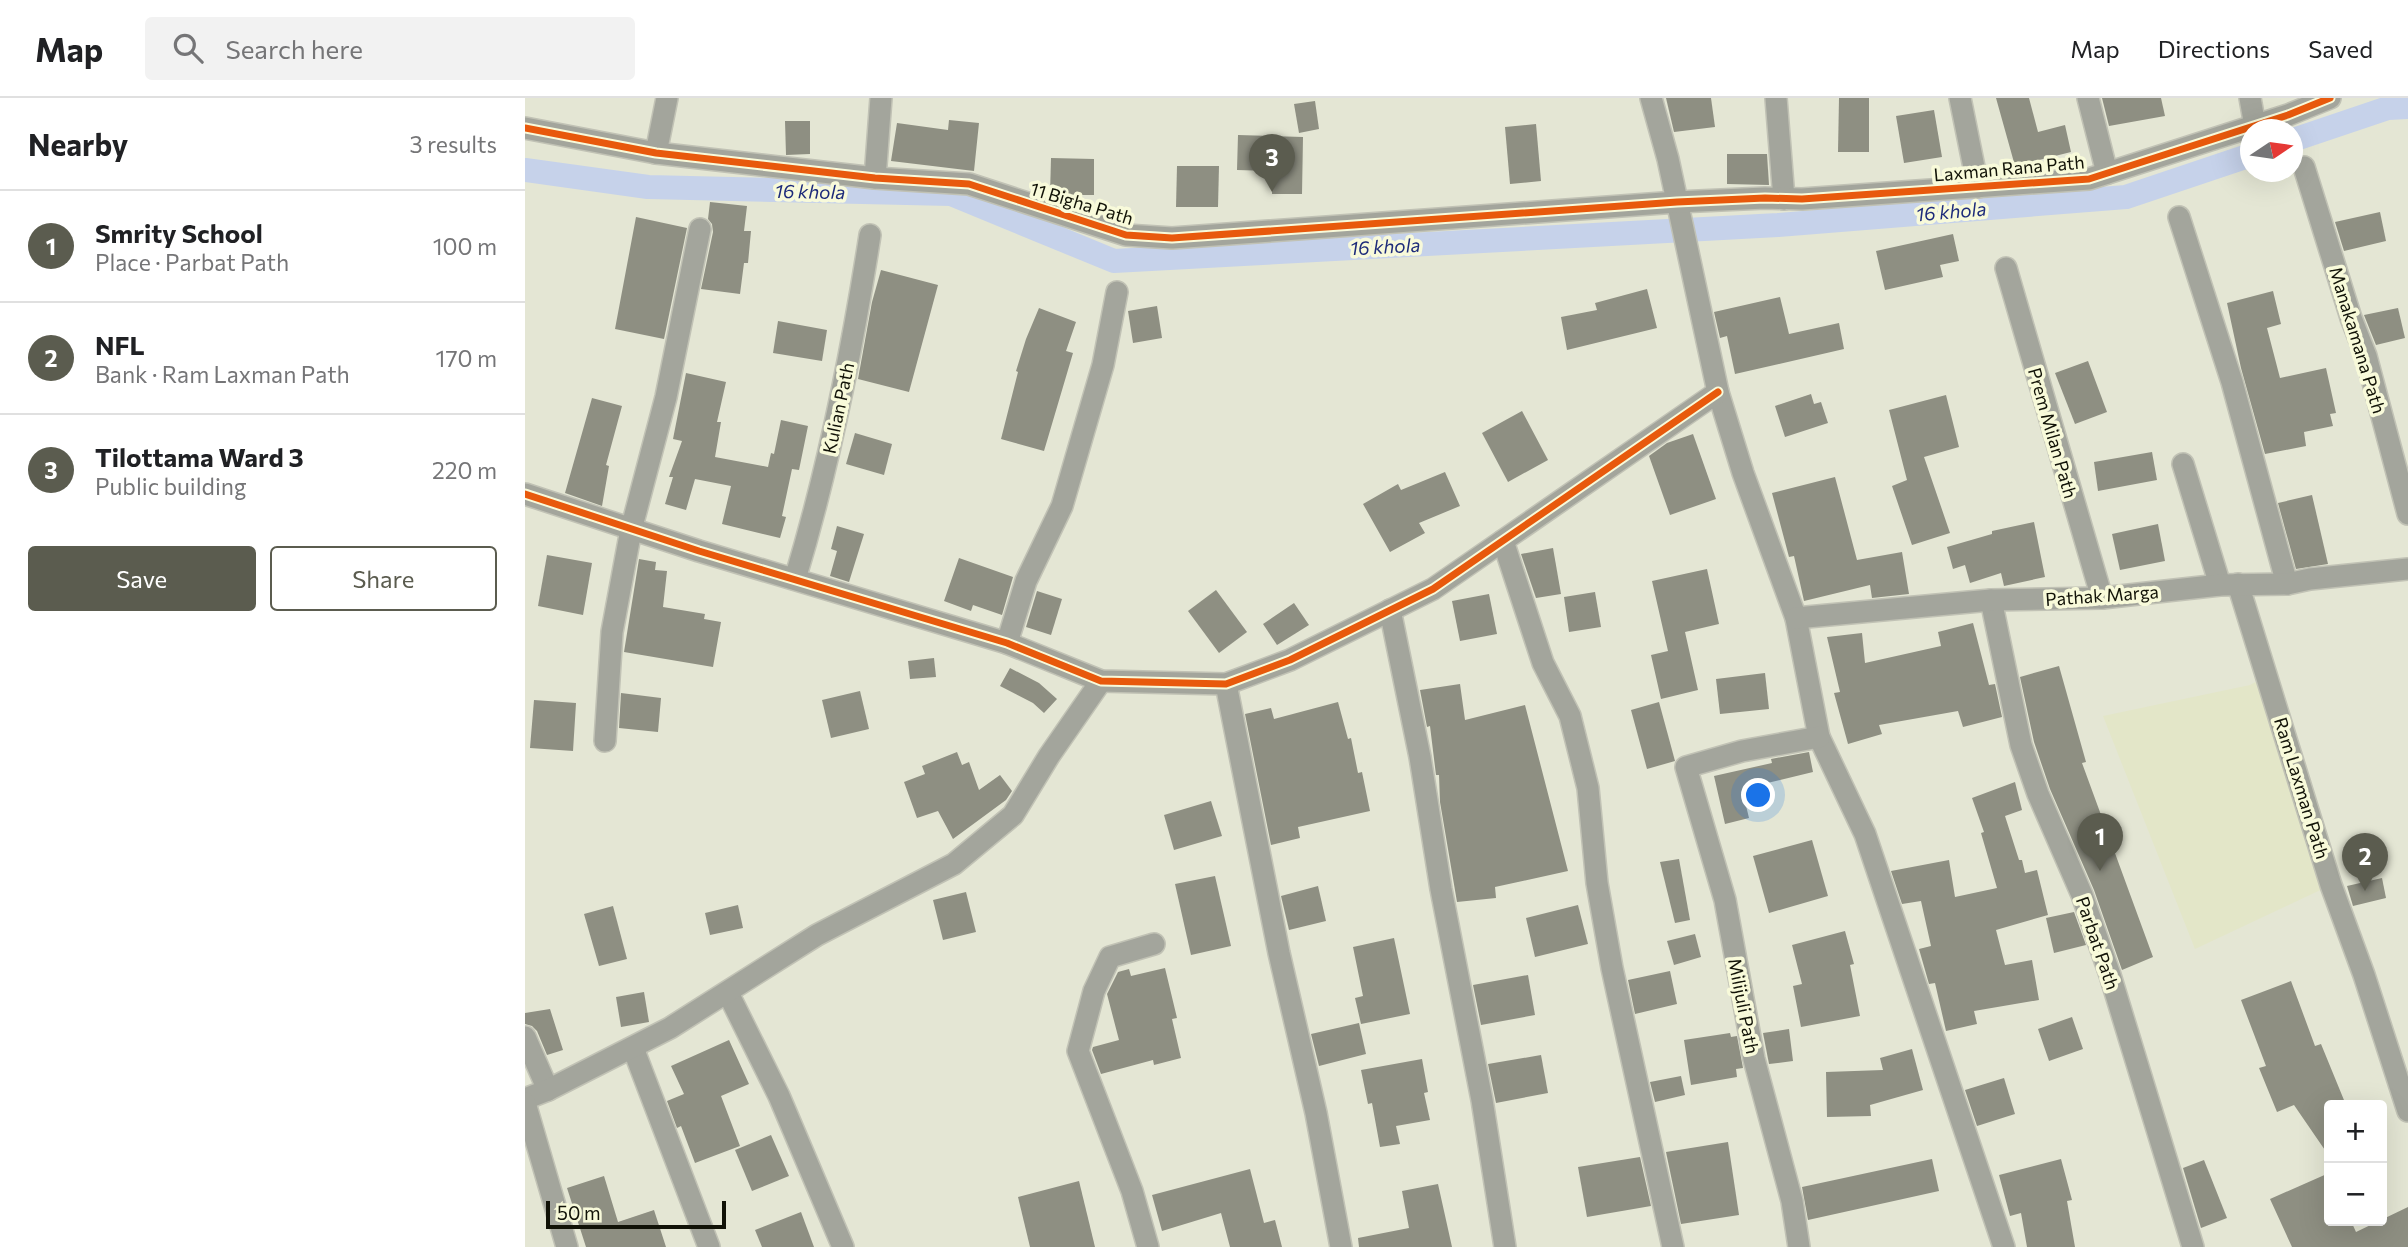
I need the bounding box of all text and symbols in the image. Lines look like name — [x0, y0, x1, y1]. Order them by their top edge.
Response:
search box — [145, 17, 635, 80]
text: Map — [35, 28, 103, 69]
icon: search — [169, 29, 207, 67]
text: Search here — [225, 33, 363, 64]
text: Map — [2070, 34, 2120, 63]
text: Directions — [2158, 34, 2270, 63]
text: Saved — [2308, 34, 2373, 63]
north arrow — [2240, 119, 2303, 182]
text: Nearby — [28, 125, 128, 162]
text: 3 results — [410, 130, 497, 158]
pin: 3 — [1249, 134, 1295, 192]
street label: Laxman Rana Path — [1933, 150, 2085, 186]
street label: 11 Bigha Path — [1028, 177, 1136, 229]
water label: 16 khola — [774, 179, 846, 203]
water label: 16 khola — [1915, 196, 1987, 226]
text: Smrity School — [95, 217, 263, 248]
text: 1 — [46, 232, 56, 260]
text: 100 m — [433, 232, 497, 260]
water label: 16 khola — [1349, 233, 1421, 259]
text: Place · Parbat Path — [95, 248, 289, 276]
street label: Manakamana Path — [2325, 264, 2391, 416]
text: NFL — [95, 329, 145, 360]
text: 2 — [44, 344, 58, 372]
text: 170 m — [436, 344, 497, 372]
text: Bank · Ram Laxman Path — [95, 360, 350, 388]
street label: Kulian Path — [818, 360, 858, 456]
street label: Prem Milan Path — [2024, 365, 2082, 501]
text: Tilottama Ward 3 — [95, 441, 304, 472]
text: 3 — [44, 456, 58, 484]
text: 220 m — [432, 456, 497, 484]
text: Public building — [95, 472, 246, 500]
button: Save — [28, 546, 256, 611]
button: Share — [270, 546, 497, 611]
street label: Pathak Marga — [2045, 580, 2159, 610]
street label: Ram Laxman Path — [2270, 714, 2334, 862]
your location — [1741, 778, 1775, 812]
pin: 1 — [2077, 813, 2123, 871]
pin: 2 — [2342, 833, 2388, 891]
street label: Parbat Path — [2072, 893, 2124, 993]
street label: Milijuli Path — [1724, 956, 1764, 1056]
map controls — [2324, 1100, 2387, 1226]
button: + — [2324, 1100, 2387, 1163]
button: − — [2324, 1163, 2387, 1226]
scale bar — [546, 1198, 726, 1230]
text: 50 m — [557, 1201, 601, 1224]

